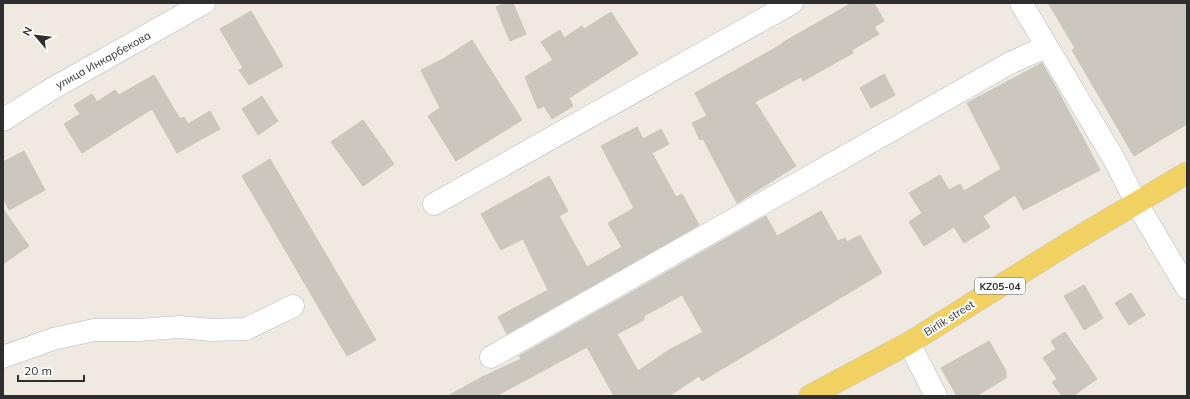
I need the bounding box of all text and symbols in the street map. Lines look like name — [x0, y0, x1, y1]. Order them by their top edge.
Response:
north arrow — [16, 16, 56, 56]
text: N — [19, 24, 35, 38]
street label: улица Инкарбекова — [53, 28, 153, 92]
road number: KZ05-04 — [975, 278, 1025, 294]
street label: Birlik street — [921, 297, 977, 339]
scale bar — [18, 357, 84, 383]
text: 20 m — [24, 363, 52, 378]

